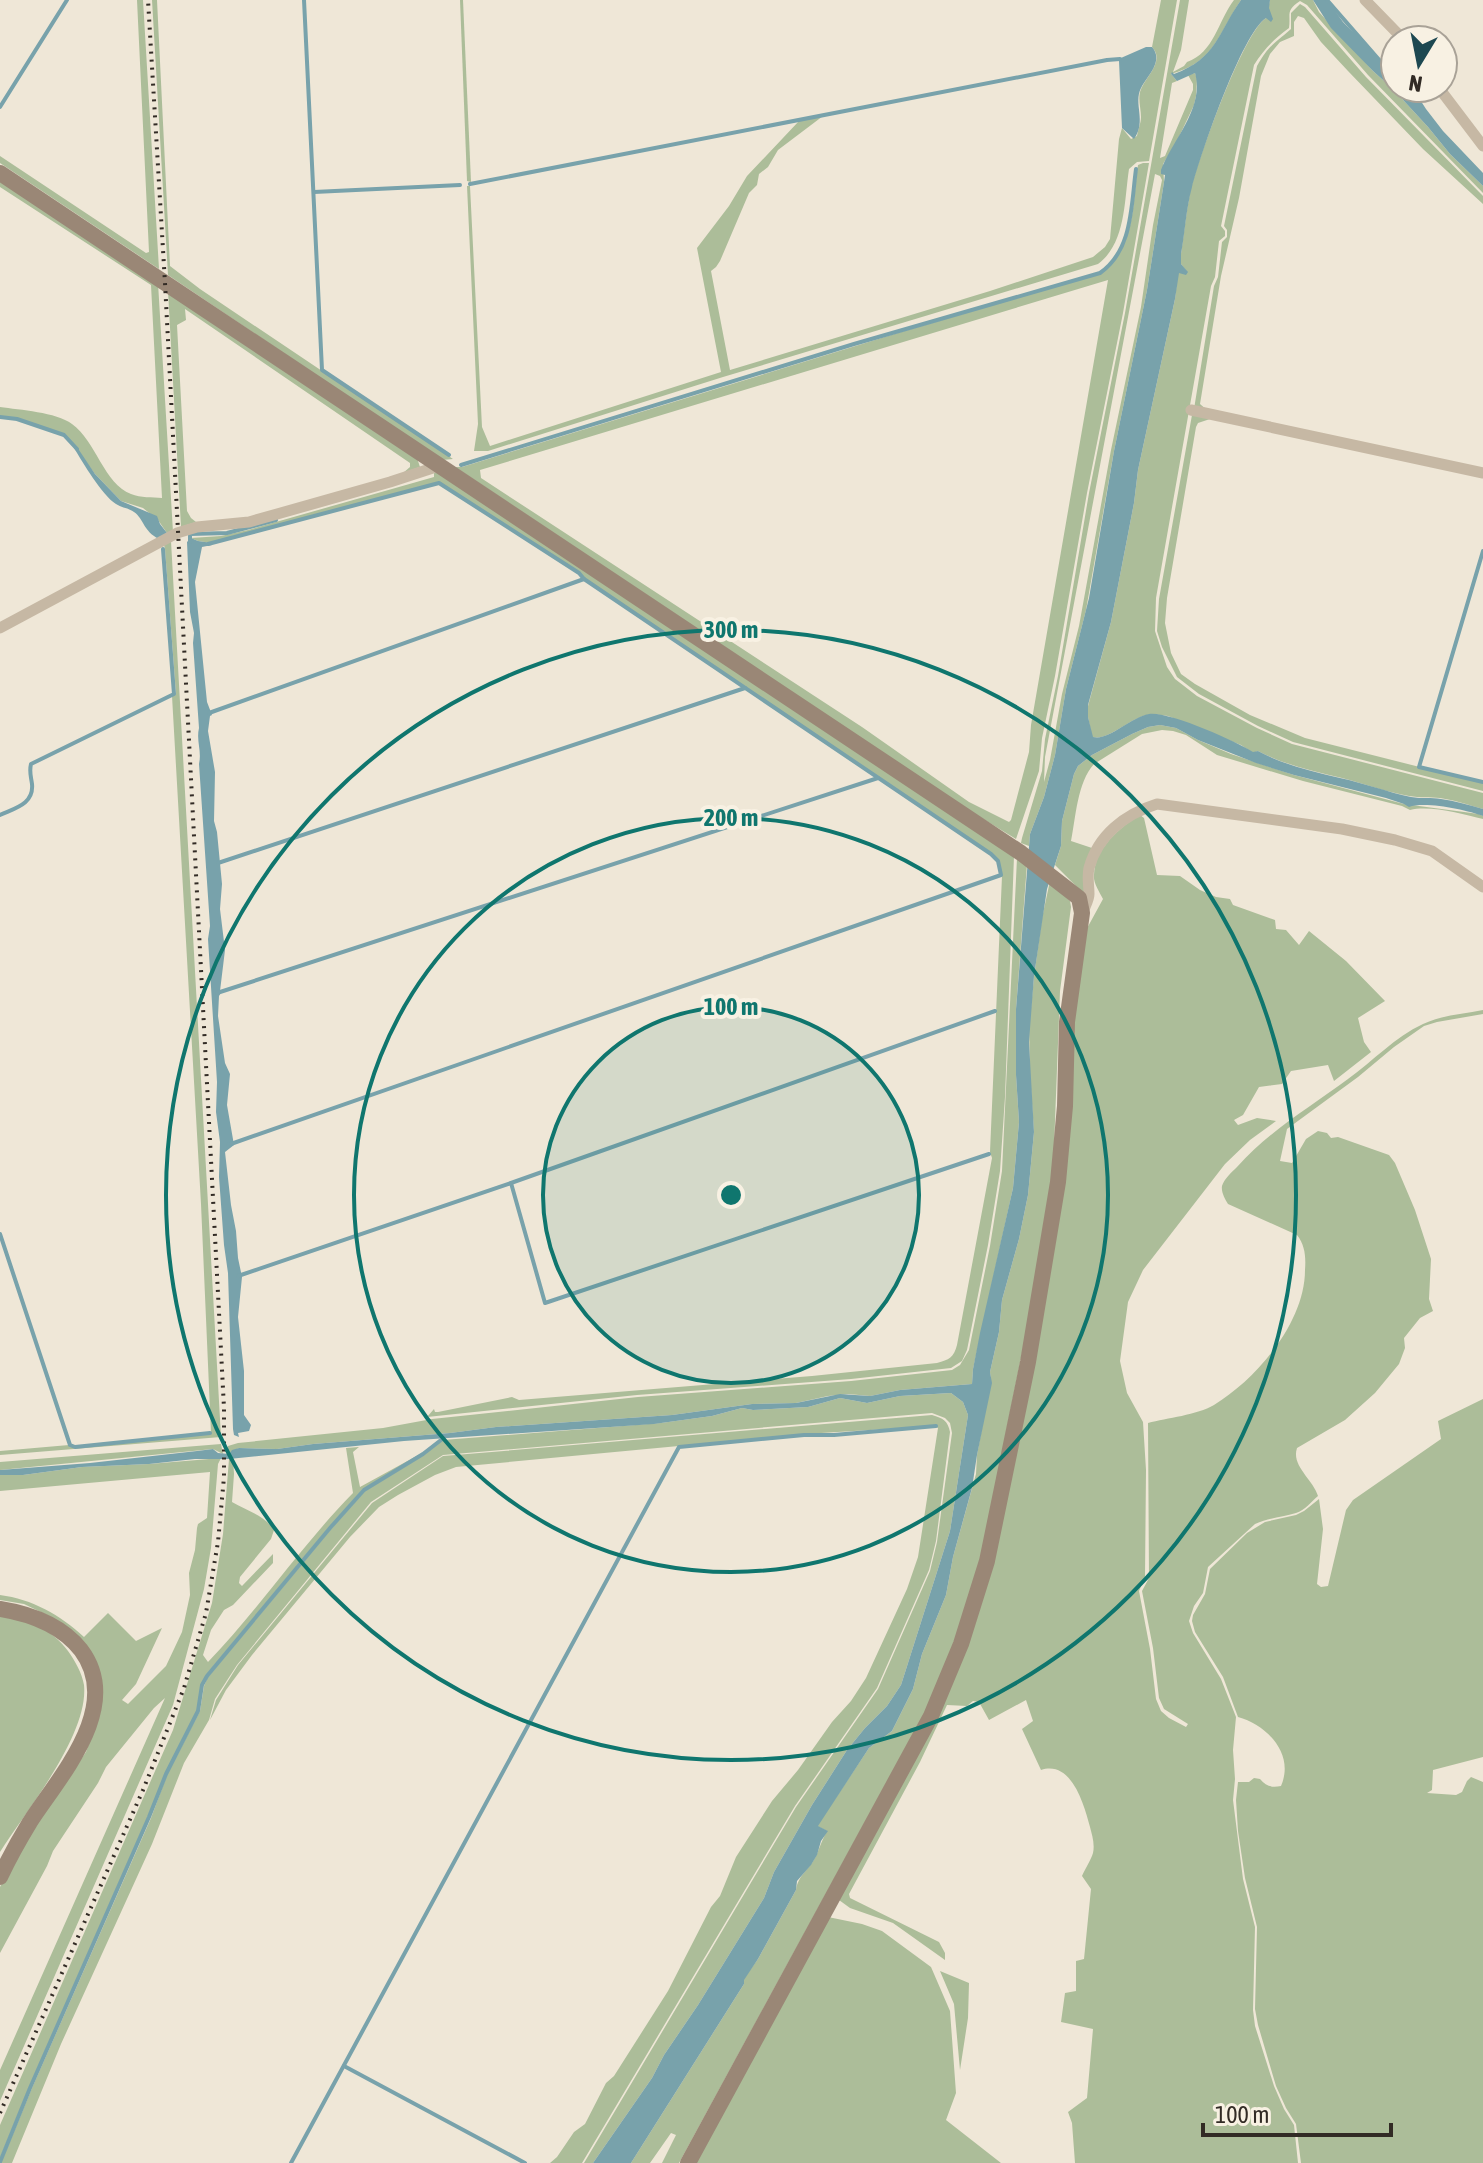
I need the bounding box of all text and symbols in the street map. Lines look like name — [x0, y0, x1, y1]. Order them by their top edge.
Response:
north arrow — [1379, 24, 1459, 104]
text: N — [1407, 70, 1424, 98]
text: 300 m — [704, 616, 758, 643]
text: 200 m — [704, 804, 758, 831]
text: 100 m — [704, 993, 758, 1020]
centre of rings — [717, 1181, 745, 1209]
scale bar — [1203, 2087, 1391, 2137]
text: 100 m — [1215, 2101, 1269, 2128]

